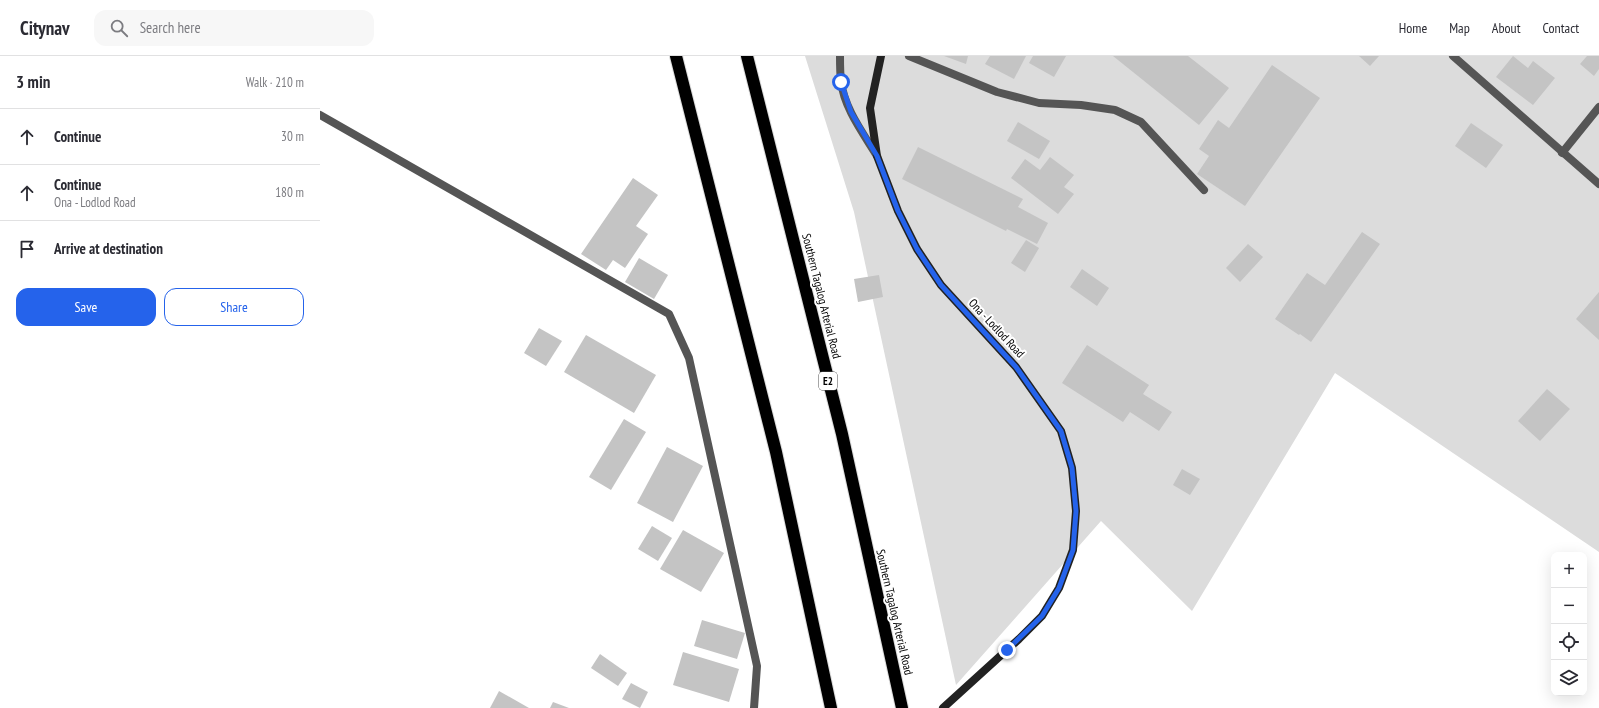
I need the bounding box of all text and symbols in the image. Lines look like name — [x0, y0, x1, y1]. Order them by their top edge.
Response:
search box — [94, 10, 374, 46]
text: Citynav — [20, 16, 70, 40]
icon: search — [108, 17, 130, 39]
text: Search here — [140, 18, 201, 37]
text: Home — [1399, 19, 1427, 37]
text: Map — [1449, 19, 1470, 37]
text: About — [1492, 19, 1521, 37]
text: Contact — [1543, 19, 1579, 37]
text: 3 min — [16, 71, 50, 93]
route start — [832, 73, 850, 91]
text: Walk · 210 m — [246, 74, 304, 91]
icon: ahead — [16, 126, 38, 148]
text: Continue — [54, 127, 101, 146]
text: 30 m — [281, 128, 304, 145]
text: Continue — [54, 175, 101, 194]
icon: ahead — [16, 182, 38, 204]
text: 180 m — [275, 184, 304, 201]
text: Ona - Lodlod Road — [54, 194, 136, 211]
street label: Southern Tagalog Arterial Road — [799, 232, 845, 360]
icon: arrive — [16, 238, 38, 260]
text: Arrive at destination — [54, 239, 163, 258]
button: Save — [16, 288, 156, 326]
button: Share — [164, 288, 304, 326]
street label: Ona - Lodlod Road — [966, 295, 1028, 361]
road number: E2 — [819, 372, 837, 390]
street label: Southern Tagalog Arterial Road — [873, 548, 917, 676]
map controls — [1551, 552, 1587, 696]
button: + — [1551, 552, 1587, 588]
button: − — [1551, 588, 1587, 624]
button: locate — [1551, 624, 1587, 660]
route end — [998, 641, 1016, 659]
button: layers — [1551, 660, 1587, 696]

